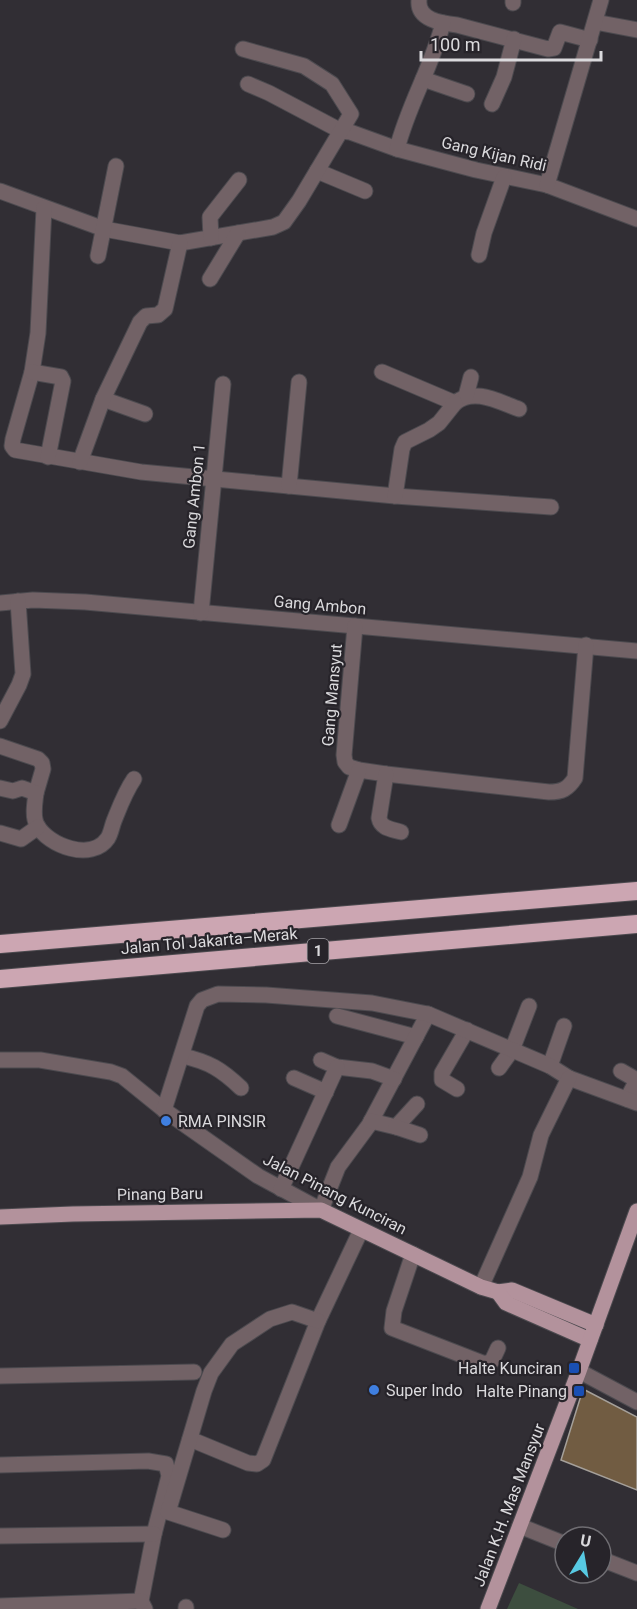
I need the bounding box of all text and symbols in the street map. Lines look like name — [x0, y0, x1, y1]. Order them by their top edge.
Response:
scale bar — [421, 24, 601, 62]
text: 100 m — [430, 34, 481, 55]
street label: Gang Kijan Ridi — [440, 133, 548, 175]
street label: Gang Ambon 1 — [179, 442, 209, 550]
street label: Gang Ambon — [273, 591, 367, 619]
street label: Gang Mansyut — [318, 643, 346, 747]
street label: Jalan Tol Jakarta–Merak — [120, 924, 299, 958]
road number: 1 — [308, 939, 328, 963]
place label: RMA PINSIR — [178, 1112, 266, 1131]
marker: RMA PINSIR — [159, 1114, 173, 1128]
street label: Jalan Pinang Kunciran — [260, 1150, 410, 1238]
street label: Pinang Baru — [117, 1184, 203, 1204]
place label: Halte Kunciran — [458, 1359, 562, 1378]
marker: Halte Kunciran — [567, 1361, 581, 1375]
place label: Super Indo — [386, 1381, 463, 1400]
place label: Halte Pinang — [476, 1382, 567, 1401]
marker: Super Indo — [367, 1383, 381, 1397]
marker: Halte Pinang — [572, 1384, 586, 1398]
street label: Jalan K.H. Mas Mansyur — [469, 1420, 549, 1589]
north arrow — [553, 1525, 613, 1585]
text: U — [579, 1530, 593, 1551]

